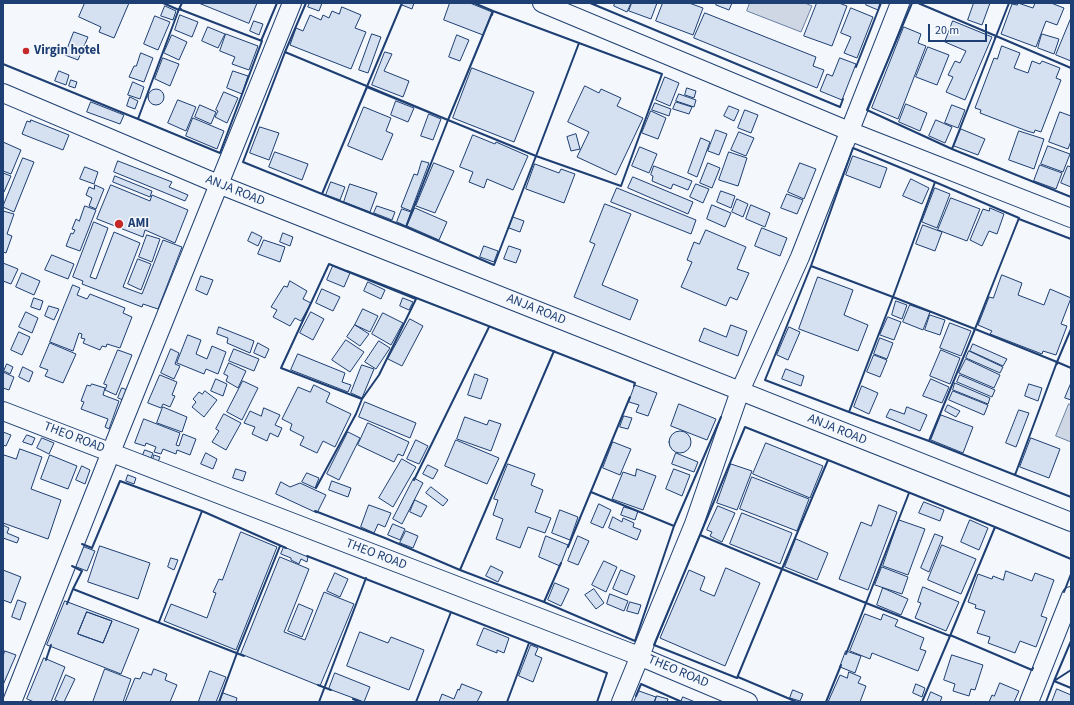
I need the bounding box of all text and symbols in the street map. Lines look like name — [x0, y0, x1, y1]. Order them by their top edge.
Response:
scale bar — [930, 16, 989, 42]
text: 20 m — [935, 22, 959, 39]
place label: Virgin hotel — [34, 43, 100, 59]
marker: Virgin hotel — [21, 46, 31, 56]
street label: ANJA ROAD — [203, 172, 267, 210]
place label: AMI — [128, 216, 149, 232]
marker: AMI — [113, 218, 125, 230]
street label: ANJA ROAD — [504, 291, 568, 329]
street label: ANJA ROAD — [805, 411, 869, 449]
street label: THEO ROAD — [41, 419, 107, 457]
street label: THEO ROAD — [343, 536, 409, 574]
street label: THEO ROAD — [645, 652, 711, 692]

